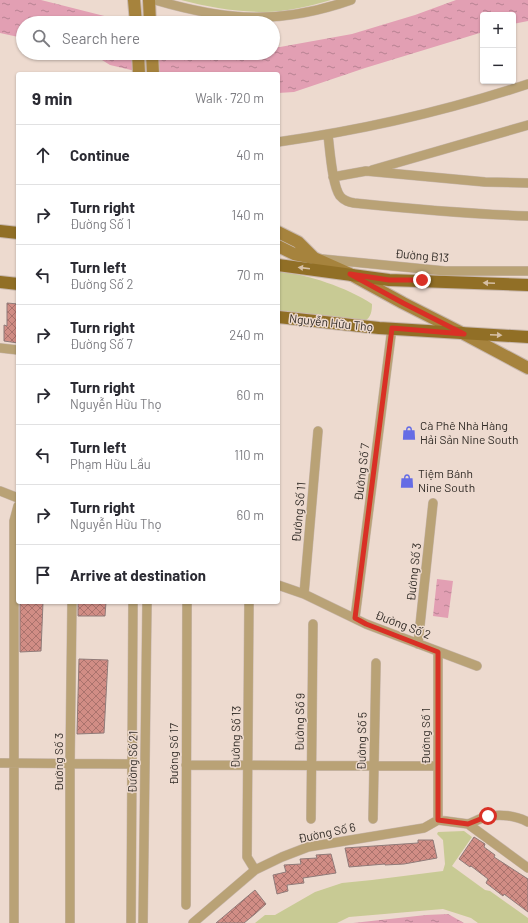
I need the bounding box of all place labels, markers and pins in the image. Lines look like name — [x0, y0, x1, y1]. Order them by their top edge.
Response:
place label: Cà Phê Nhà Hàng Hải Sản Nine South — [420, 418, 519, 446]
shop icon: Cà Phê Nhà Hàng Hải Sản Nine South — [401, 425, 417, 441]
place label: Tiệm Bánh Nine South — [418, 466, 475, 494]
shop icon: Tiệm Bánh Nine South — [399, 473, 415, 489]

